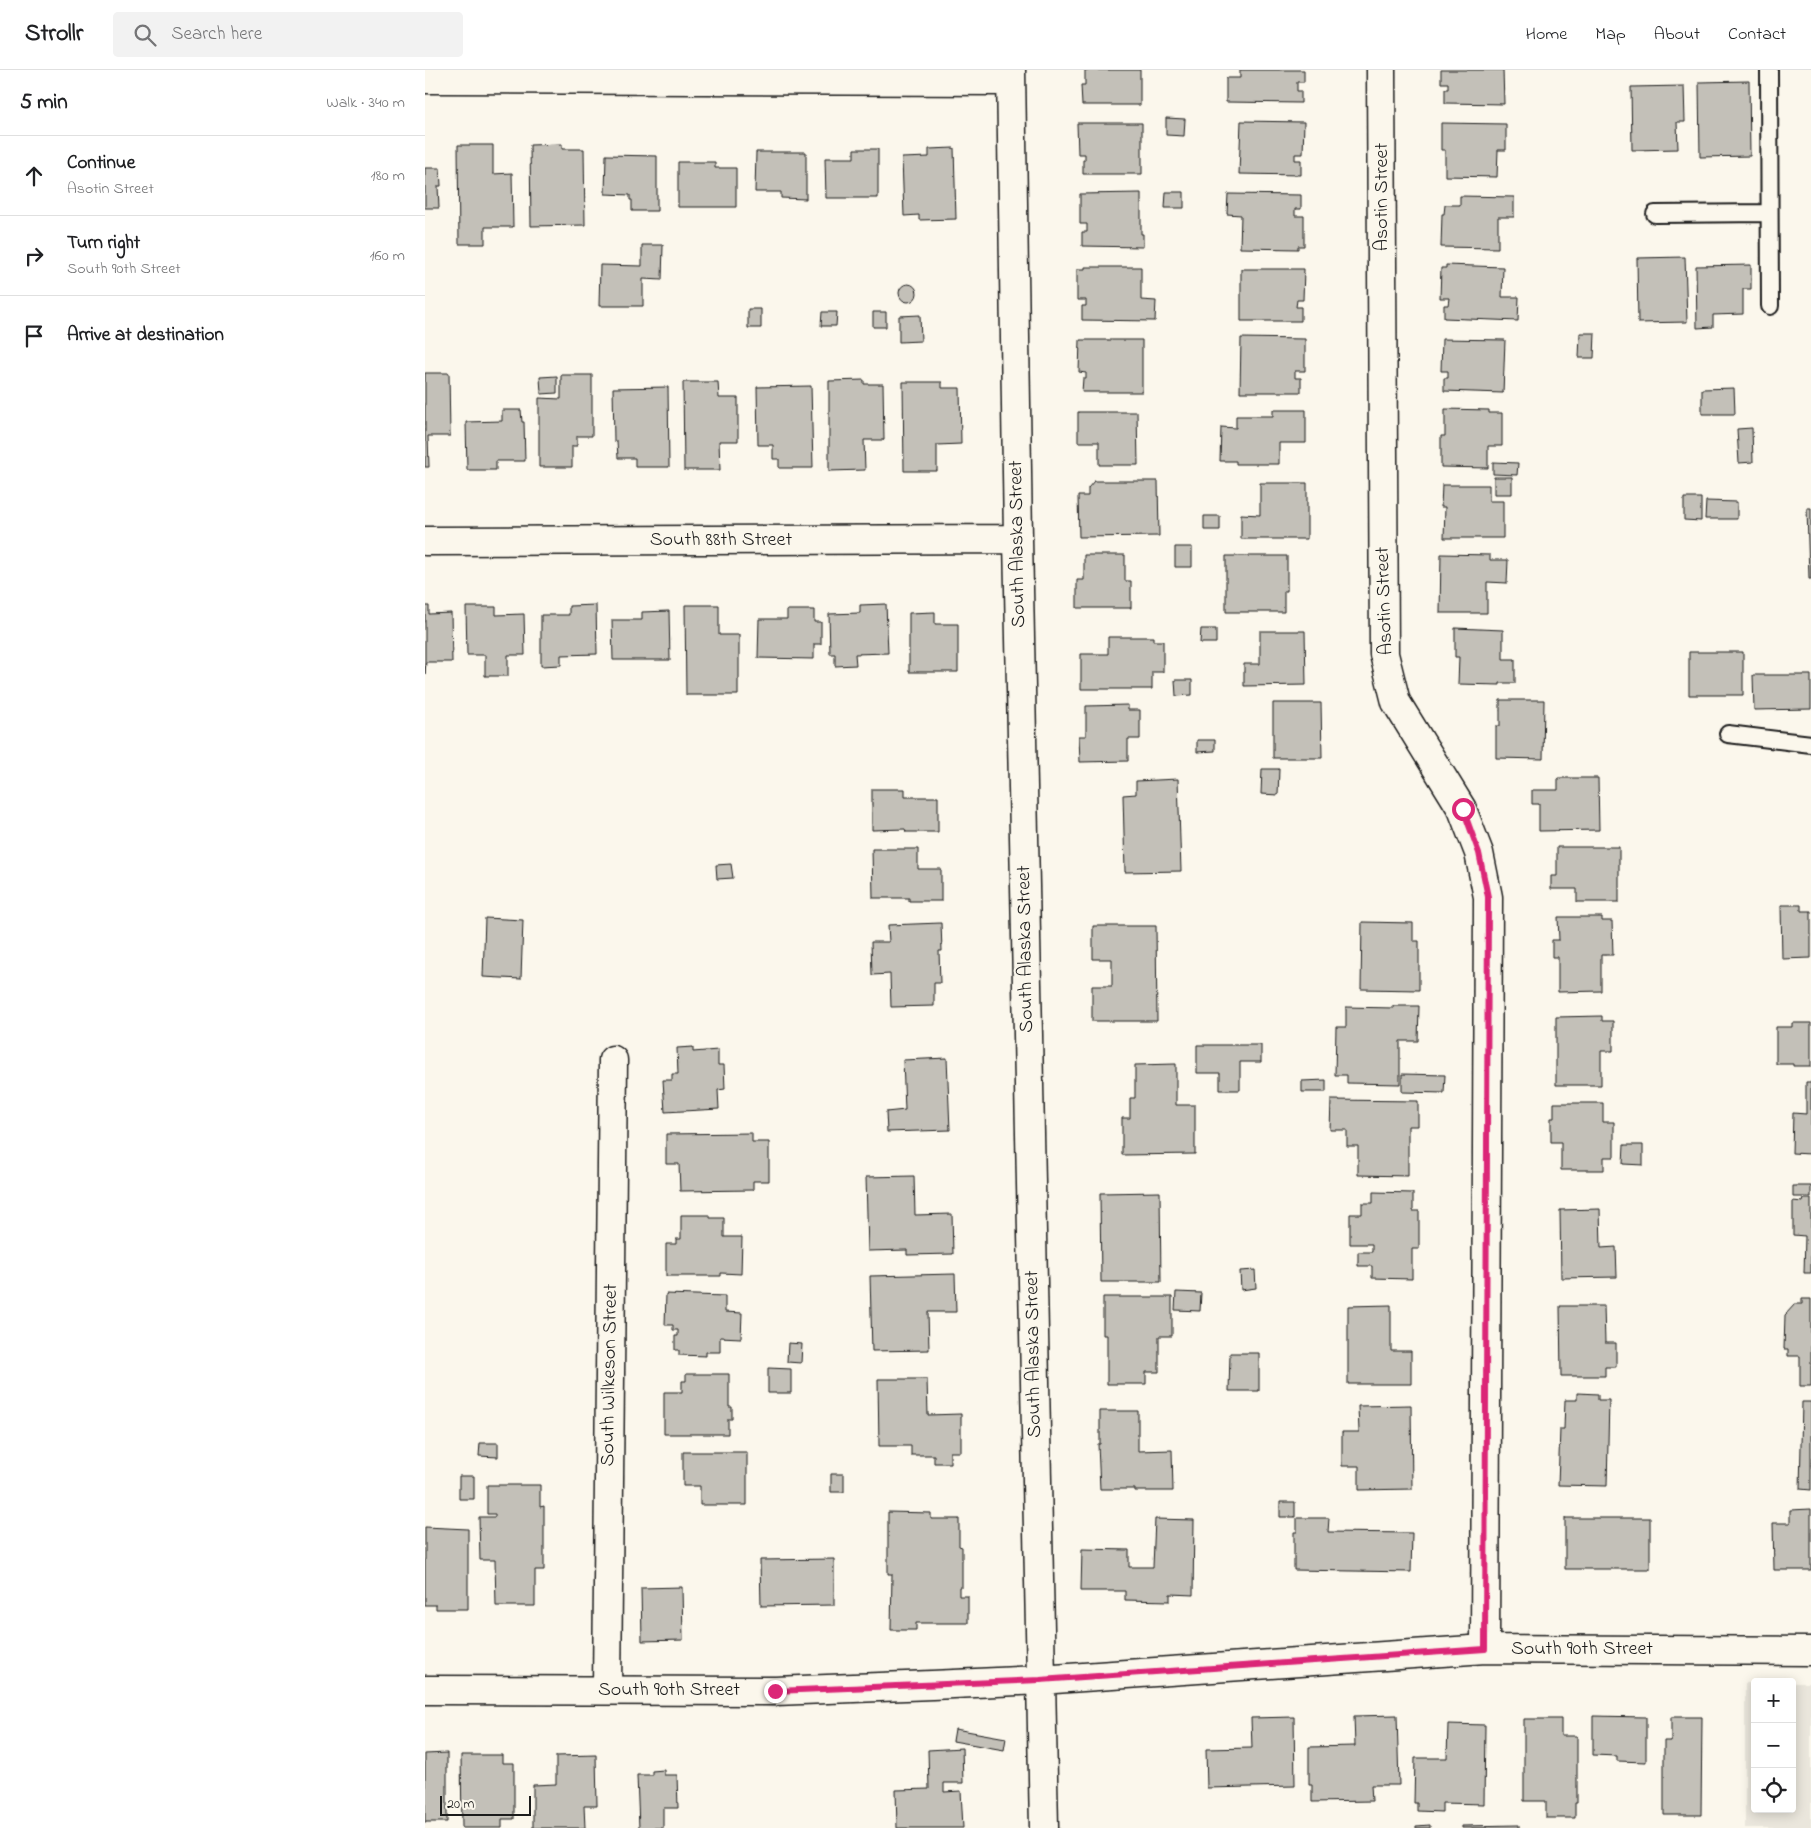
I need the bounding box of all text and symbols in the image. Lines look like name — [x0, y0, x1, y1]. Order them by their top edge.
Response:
search box — [113, 12, 463, 57]
text: Strollr — [25, 17, 83, 52]
icon: search — [131, 21, 159, 49]
text: Search here — [171, 21, 262, 48]
text: Home — [1526, 22, 1567, 48]
text: Map — [1595, 22, 1626, 48]
text: About — [1654, 22, 1700, 48]
text: Contact — [1728, 22, 1786, 48]
text: 5 min — [20, 88, 68, 118]
text: Walk · 340 m — [326, 91, 405, 115]
street label: Asotin Street — [1368, 142, 1397, 251]
text: Continue — [67, 150, 135, 177]
icon: ahead — [20, 162, 48, 190]
text: 180 m — [371, 164, 405, 188]
text: Asotin Street — [67, 177, 154, 201]
text: Turn right — [67, 230, 140, 257]
icon: right — [20, 242, 48, 270]
text: 160 m — [370, 244, 405, 268]
text: South 90th Street — [67, 257, 181, 281]
icon: arrive — [20, 322, 48, 350]
text: Arrive at destination — [67, 322, 224, 349]
street label: South Alaska Street — [1002, 460, 1034, 628]
street label: South 88th Street — [650, 526, 793, 555]
street label: Asotin Street — [1369, 546, 1401, 656]
route start — [1452, 798, 1475, 821]
street label: South Alaska Street — [1010, 865, 1042, 1033]
street label: South Alaska Street — [1018, 1270, 1050, 1438]
street label: South Wilkeson Street — [594, 1283, 626, 1467]
street label: South 90th Street — [1511, 1635, 1653, 1664]
street label: South 90th Street — [598, 1676, 740, 1705]
map controls — [1751, 1678, 1796, 1813]
button: + — [1751, 1678, 1796, 1723]
route end — [764, 1680, 787, 1703]
button: − — [1751, 1723, 1796, 1768]
button: locate — [1751, 1768, 1796, 1813]
scale bar — [440, 1793, 531, 1816]
text: 20 m — [447, 1794, 474, 1815]

